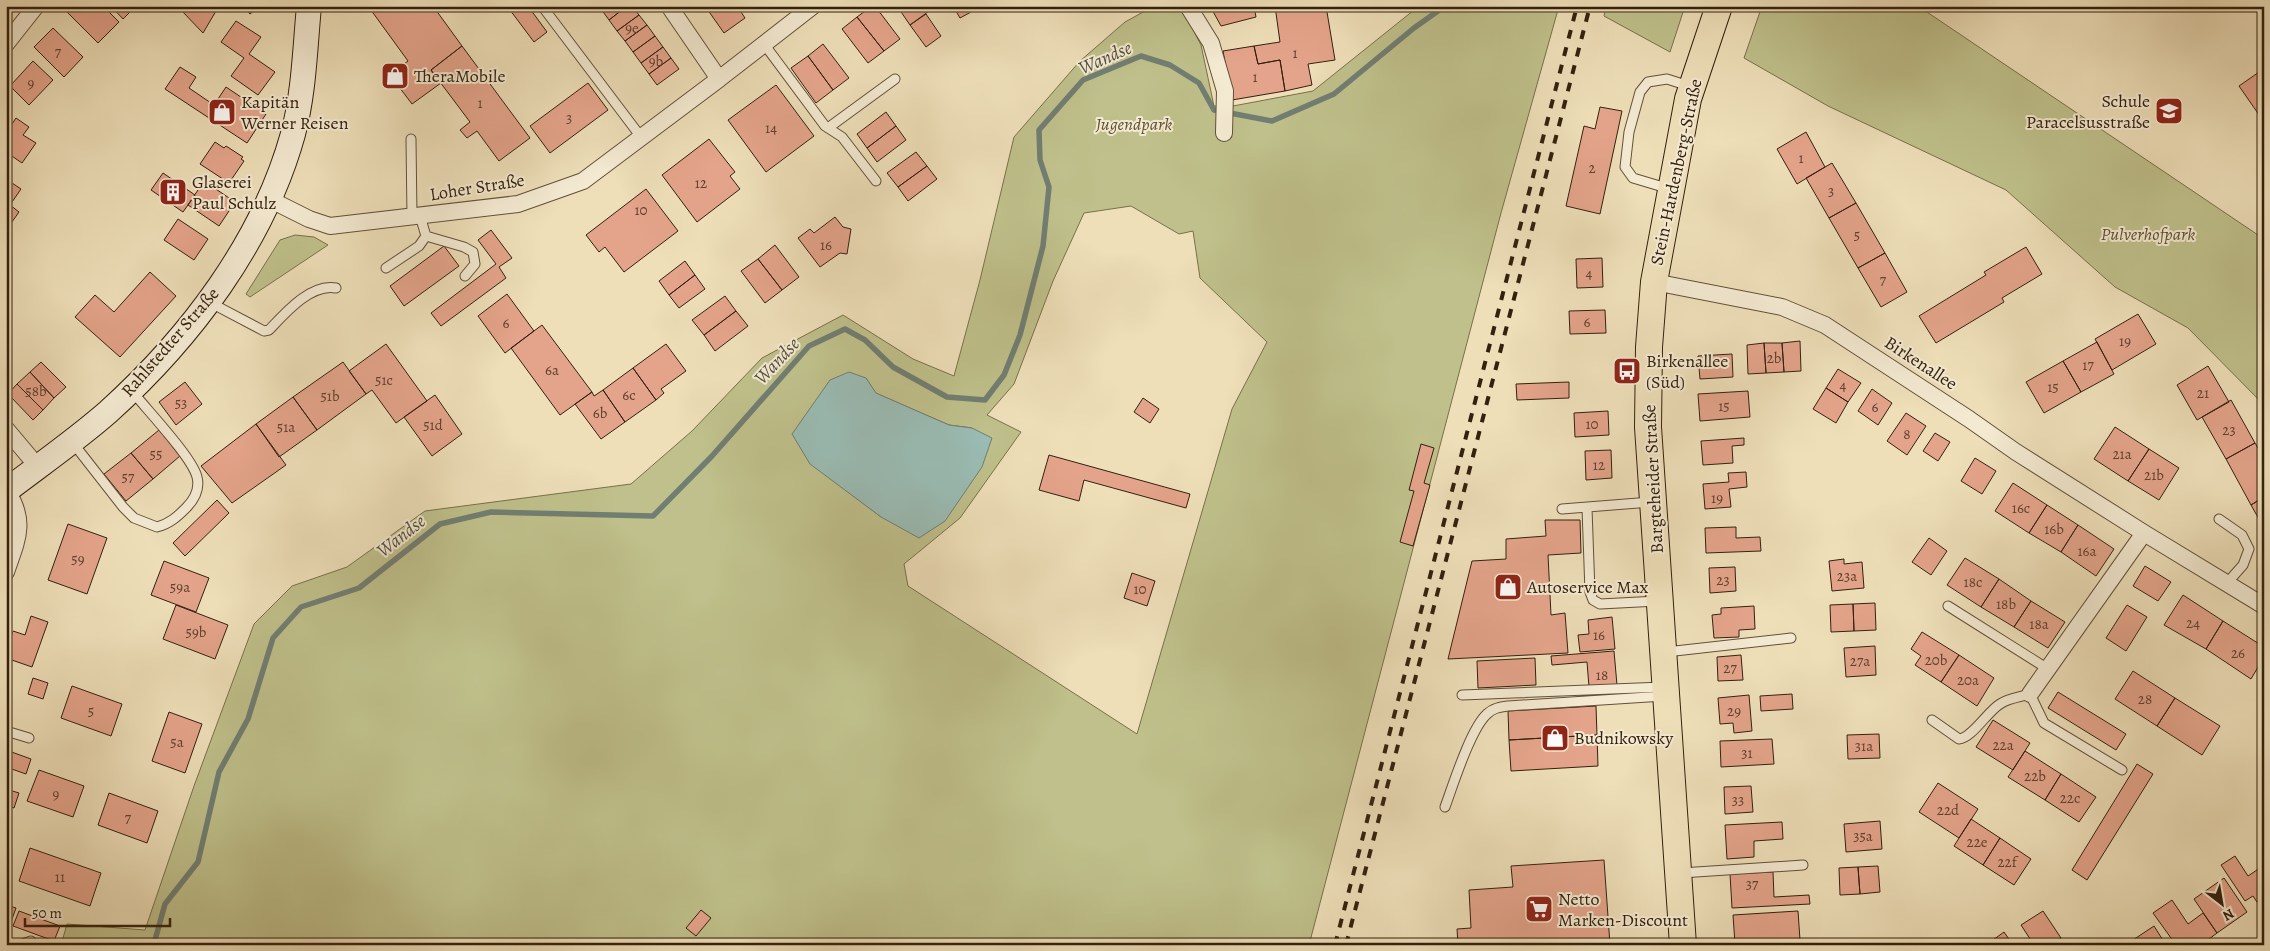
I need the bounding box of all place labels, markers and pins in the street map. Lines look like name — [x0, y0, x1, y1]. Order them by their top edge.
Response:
shop icon: TheraMobile — [380, 61, 410, 91]
place label: TheraMobile — [414, 64, 506, 88]
place label: Schule Paracelsusstraße — [2026, 89, 2150, 134]
place label: Kapitän Werner Reisen — [240, 90, 349, 135]
school or university icon: Schule Paracelsusstraße — [2154, 96, 2184, 126]
shop icon: Kapitän Werner Reisen — [207, 97, 237, 127]
place label: Glaserei Paul Schulz — [192, 170, 276, 215]
building icon: Glaserei Paul Schulz — [158, 177, 188, 207]
place label: Birkenallee (Süd) — [1646, 349, 1728, 394]
bus stop icon: Birkenallee (Süd) — [1612, 356, 1642, 386]
shop icon: Autoservice Max — [1493, 572, 1523, 602]
place label: Autoservice Max — [1526, 575, 1649, 599]
shop icon: Budnikowsky — [1540, 723, 1570, 753]
place label: Budnikowsky — [1574, 726, 1674, 750]
place label: Netto Marken-Discount — [1558, 887, 1688, 932]
supermarket icon: Netto Marken-Discount — [1524, 894, 1554, 924]

